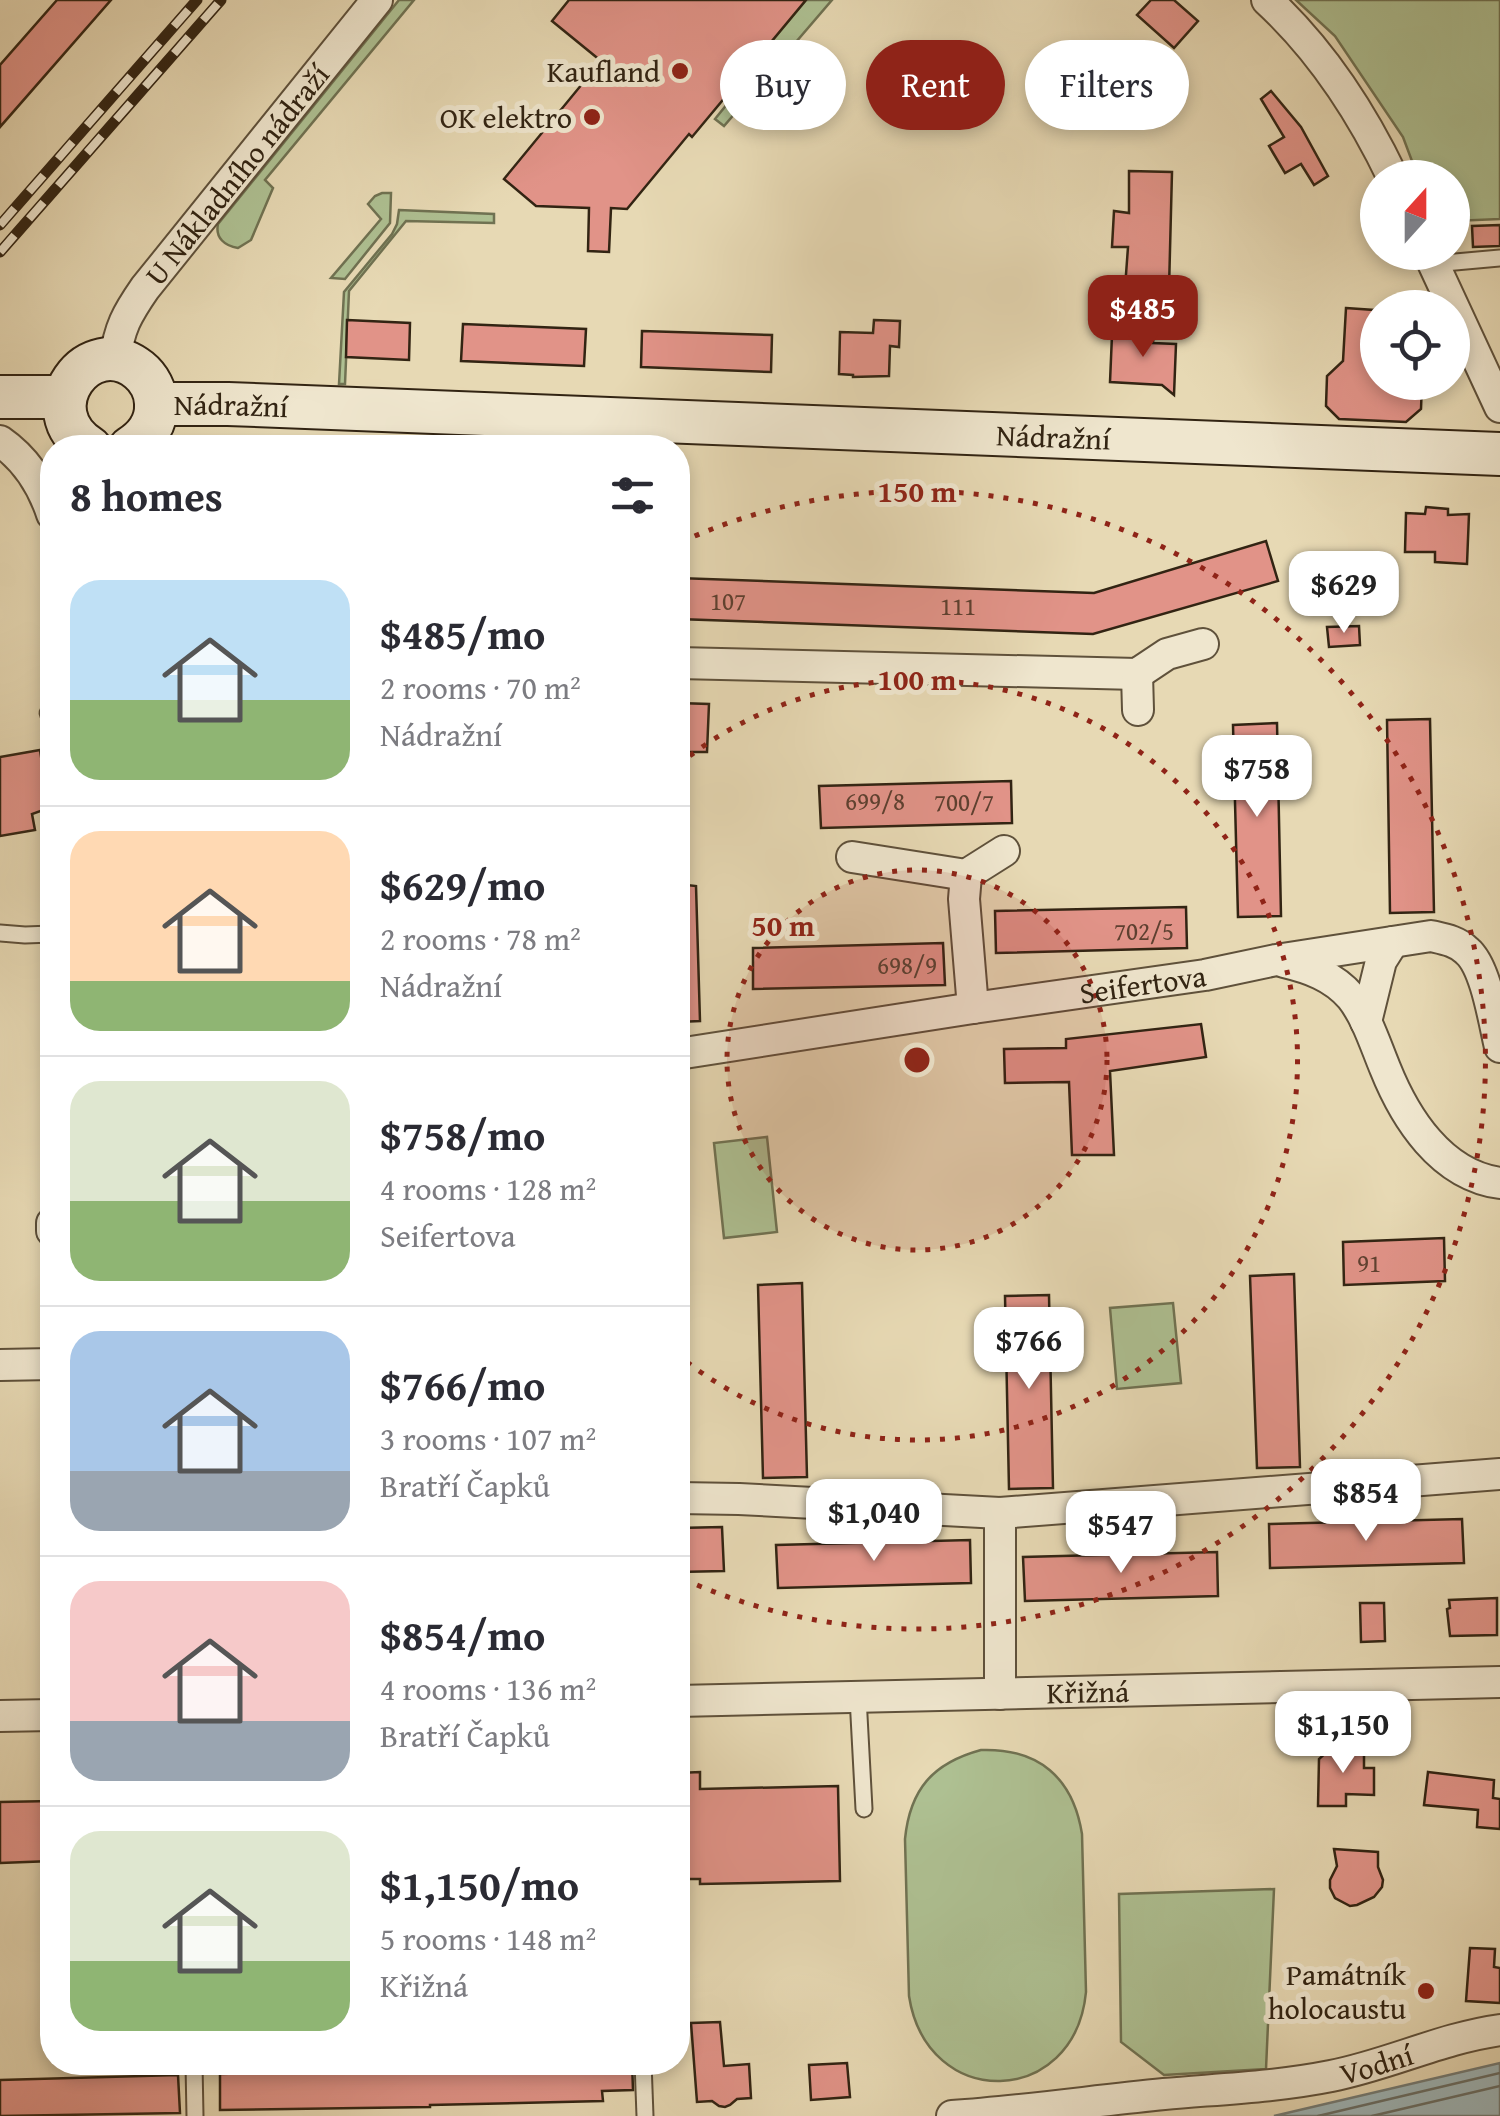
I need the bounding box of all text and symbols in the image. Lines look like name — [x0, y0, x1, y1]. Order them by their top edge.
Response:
chip: Buy — [720, 40, 846, 130]
chip: Rent — [866, 40, 1005, 130]
chip: Filters — [1025, 40, 1189, 130]
place label: Kaufland — [547, 49, 660, 93]
street label: U Nákladního nádraží — [134, 54, 340, 294]
marker: Kaufland — [669, 60, 691, 82]
place label: OK elektro — [440, 95, 572, 139]
marker: OK elektro — [581, 106, 603, 128]
north arrow — [1360, 160, 1470, 270]
map controls — [1360, 160, 1470, 400]
pin: $485 — [1084, 275, 1202, 360]
text: $485 — [1110, 284, 1176, 331]
button: locate — [1360, 290, 1470, 400]
street label: Nádražní — [174, 382, 290, 428]
street label: Nádražní — [995, 412, 1112, 461]
text: 8 homes — [70, 465, 223, 526]
icon: filters — [605, 468, 660, 523]
text: 150 m — [878, 469, 957, 513]
pin: $629 — [1285, 551, 1403, 636]
text: $629 — [1311, 560, 1377, 607]
house number: 107 — [710, 583, 746, 619]
house number: 111 — [940, 588, 976, 624]
text: $485/mo — [380, 603, 545, 664]
icon: home — [150, 620, 270, 740]
text: 100 m — [878, 657, 957, 701]
text: 2 rooms · 70 m² — [380, 664, 581, 711]
text: Nádražní — [380, 711, 502, 758]
pin: $758 — [1198, 735, 1316, 820]
text: $758 — [1224, 744, 1290, 791]
house number: 699/8 — [845, 783, 905, 819]
house number: 700/7 — [934, 784, 994, 820]
text: $629/mo — [380, 854, 545, 915]
icon: home — [150, 871, 270, 991]
text: 50 m — [751, 903, 815, 947]
house number: 702/5 — [1114, 913, 1174, 949]
text: 2 rooms · 78 m² — [380, 915, 581, 962]
house number: 698/9 — [877, 947, 937, 983]
street label: Seifertova — [1077, 953, 1209, 1015]
text: Nádražní — [380, 962, 502, 1009]
centre of rings — [899, 1042, 935, 1078]
text: $758/mo — [380, 1104, 545, 1165]
icon: home — [150, 1121, 270, 1241]
text: 4 rooms · 128 m² — [380, 1165, 596, 1212]
text: Seifertova — [380, 1212, 516, 1259]
house number: 91 — [1357, 1245, 1381, 1281]
pin: $766 — [970, 1307, 1088, 1392]
text: $766 — [996, 1316, 1062, 1363]
text: $766/mo — [380, 1354, 545, 1415]
icon: home — [150, 1371, 270, 1491]
text: 3 rooms · 107 m² — [380, 1415, 596, 1462]
pin: $854 — [1307, 1459, 1425, 1544]
text: Bratří Čapků — [380, 1462, 550, 1509]
text: $854 — [1333, 1468, 1399, 1515]
pin: $1,040 — [793, 1479, 955, 1564]
text: $1,040 — [828, 1488, 920, 1535]
pin: $547 — [1062, 1491, 1180, 1576]
text: $547 — [1088, 1500, 1154, 1547]
text: $854/mo — [380, 1604, 545, 1665]
icon: home — [150, 1621, 270, 1741]
text: 4 rooms · 136 m² — [380, 1665, 596, 1712]
street label: Křižná — [1046, 1669, 1130, 1714]
pin: $1,150 — [1262, 1691, 1424, 1776]
text: $1,150 — [1297, 1700, 1389, 1747]
text: Bratří Čapků — [380, 1712, 550, 1759]
text: $1,150/mo — [380, 1854, 579, 1915]
icon: home — [150, 1871, 270, 1991]
text: 5 rooms · 148 m² — [380, 1915, 596, 1962]
place label: Památník holocaustu — [1268, 1952, 1407, 2030]
text: Křižná — [380, 1962, 468, 2009]
marker: Památník holocaustu — [1415, 1980, 1437, 2002]
street label: Vodní — [1335, 2032, 1419, 2096]

